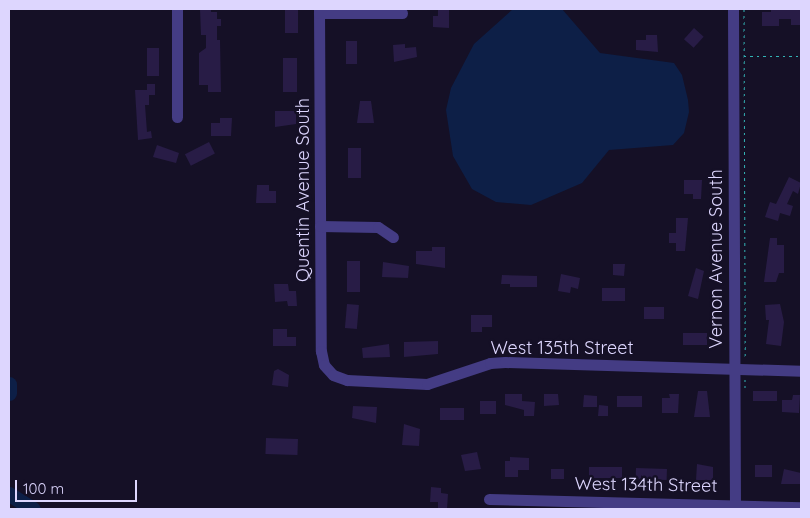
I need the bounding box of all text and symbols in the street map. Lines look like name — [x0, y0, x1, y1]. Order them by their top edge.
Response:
street label: Quentin Avenue South — [292, 98, 314, 282]
street label: Vernon Avenue South — [705, 169, 727, 349]
street label: West 135th Street — [490, 337, 634, 359]
scale bar — [18, 470, 140, 502]
street label: West 134th Street — [574, 473, 718, 497]
text: 100 m — [23, 479, 64, 498]

